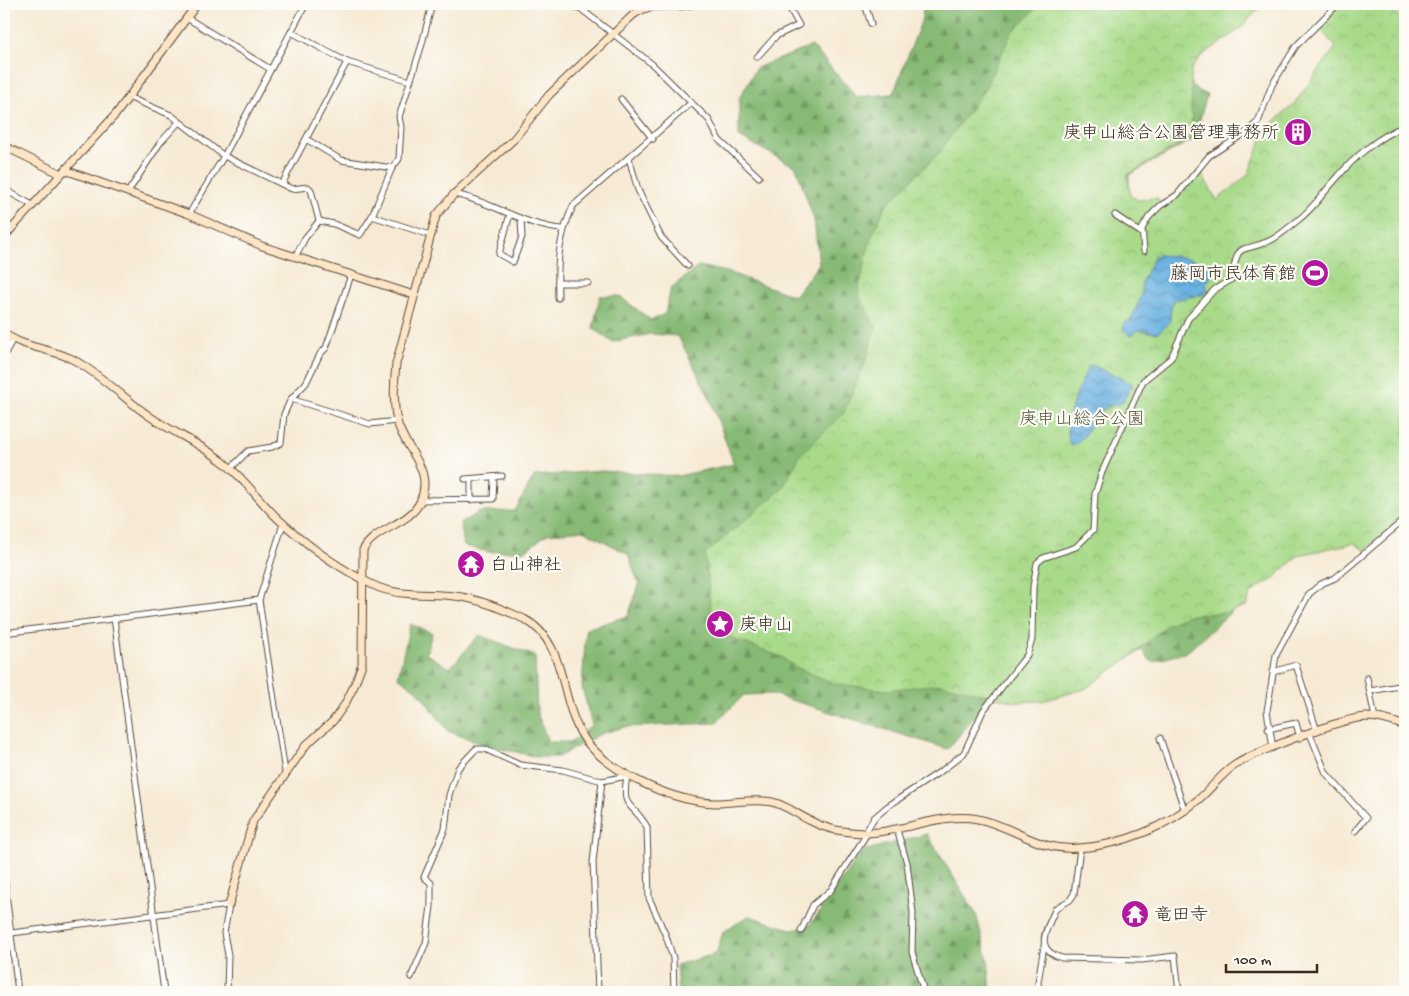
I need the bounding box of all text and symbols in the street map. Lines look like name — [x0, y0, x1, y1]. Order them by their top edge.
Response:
building icon: 庚申山総合公園管理事務所 — [1283, 117, 1313, 147]
place label: 庚申山総合公園管理事務所 — [1063, 123, 1279, 145]
sports icon: 藤岡市民体育館 — [1300, 258, 1330, 288]
place label: 藤岡市民体育館 — [1170, 264, 1296, 286]
park label: 庚申山総合公園 — [1019, 409, 1145, 431]
temple icon: 白山神社 — [456, 549, 486, 579]
place label: 白山神社 — [490, 555, 562, 577]
place icon: 庚申山 — [705, 609, 735, 639]
place label: 庚申山 — [739, 615, 793, 637]
temple icon: 竜田寺 — [1120, 899, 1150, 929]
place label: 竜田寺 — [1154, 905, 1208, 927]
scale bar — [1226, 941, 1318, 973]
text: 100 m — [1233, 952, 1272, 970]

